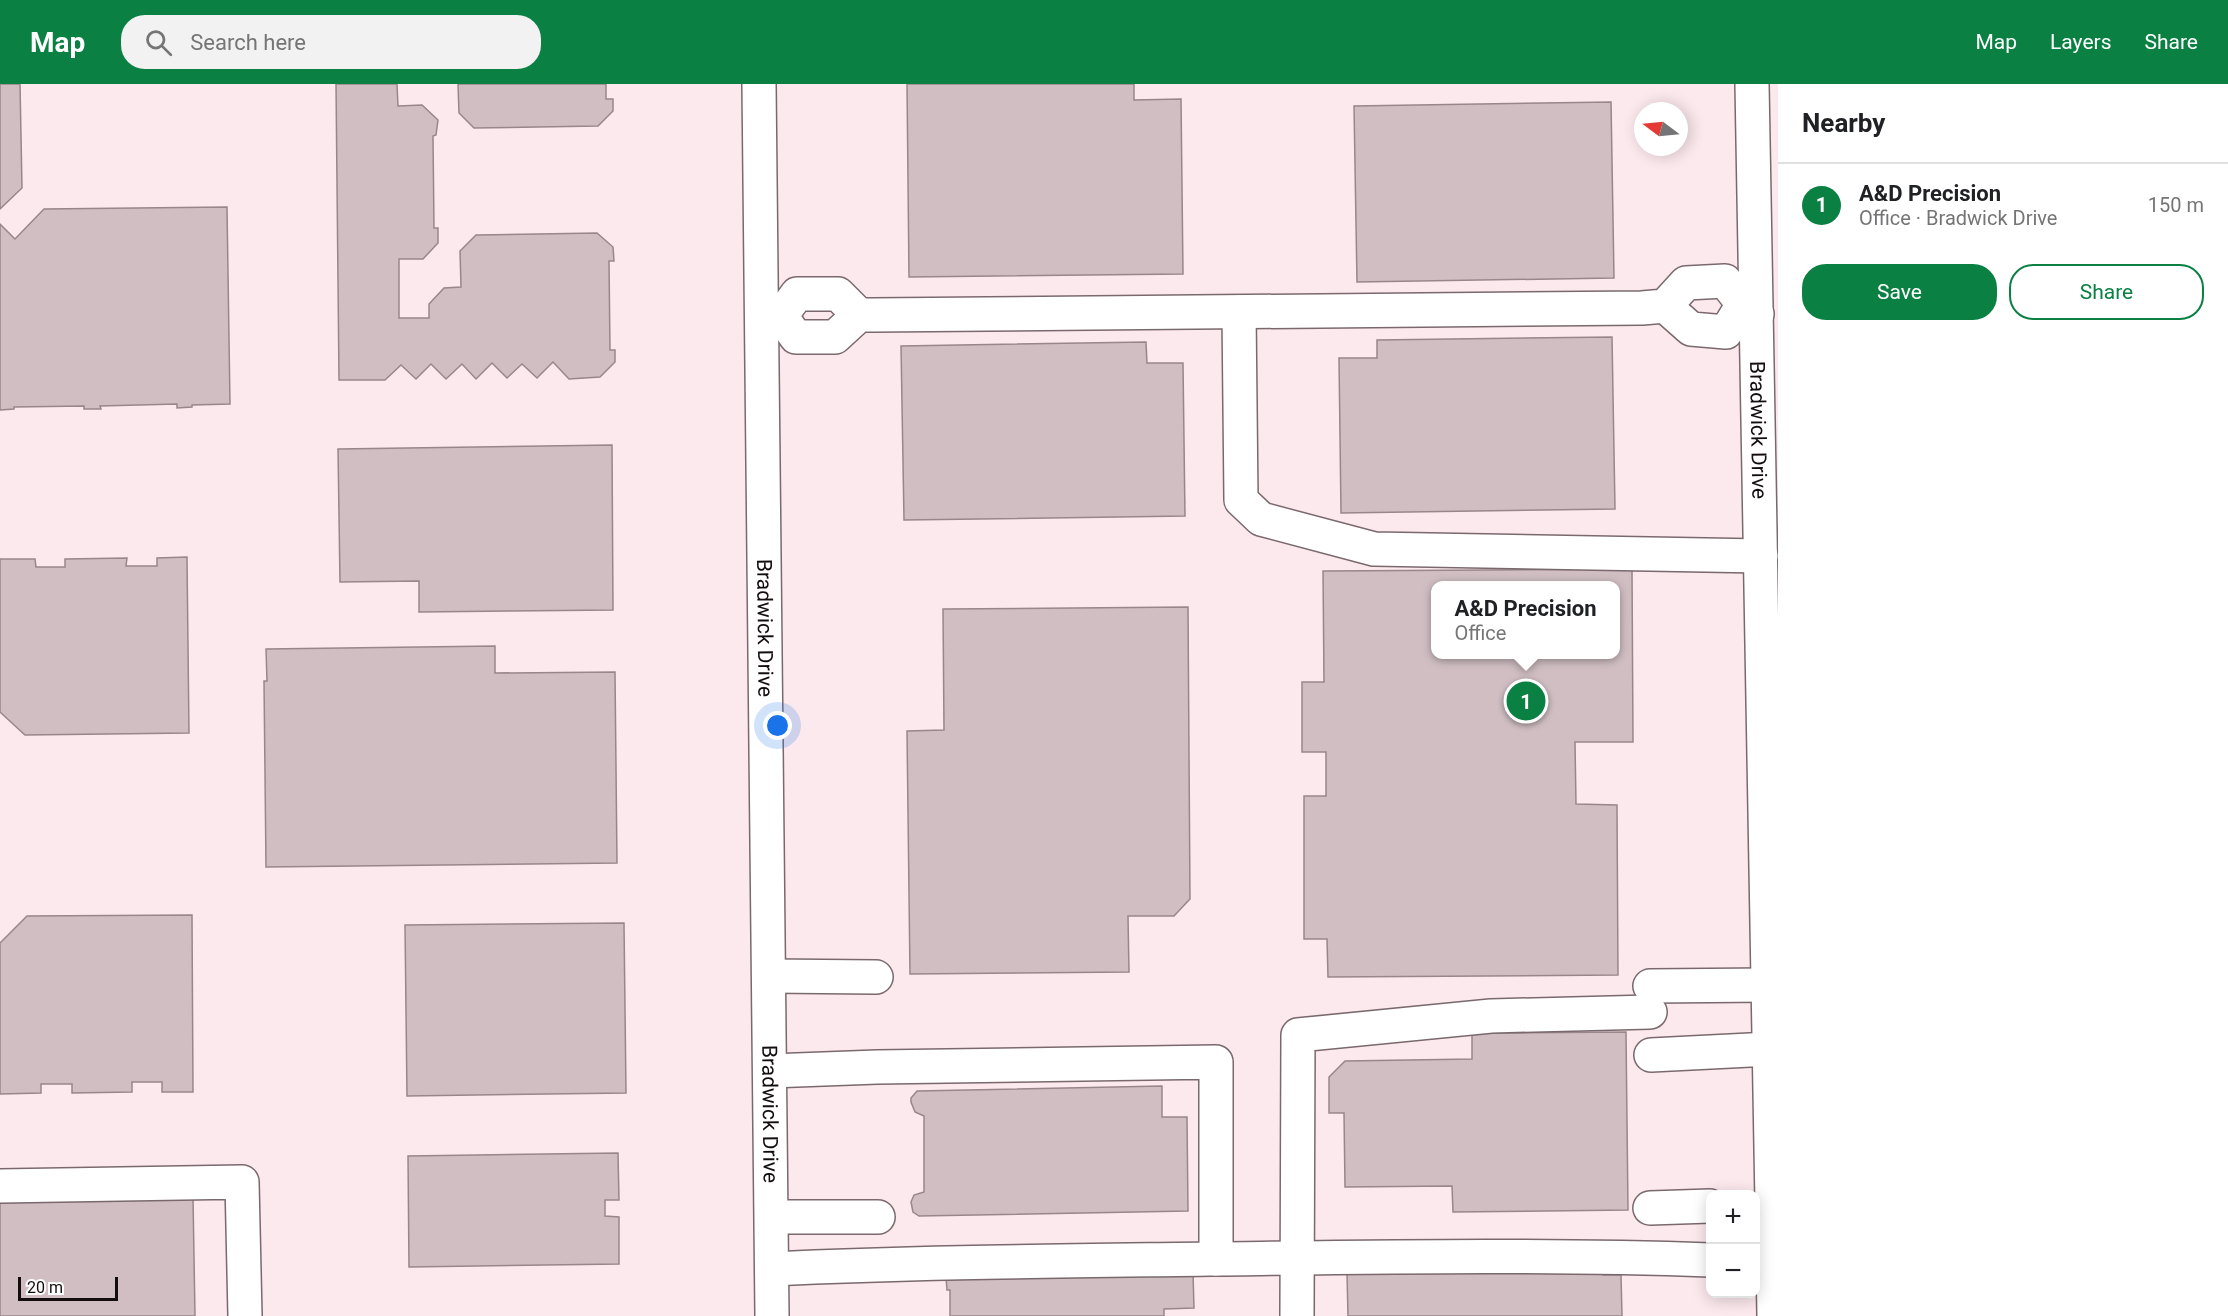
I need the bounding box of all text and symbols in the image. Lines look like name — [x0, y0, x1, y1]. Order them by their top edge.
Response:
search box — [121, 15, 541, 69]
text: Map — [30, 26, 85, 59]
icon: search — [142, 26, 175, 59]
text: Search here — [190, 30, 306, 55]
text: Map — [1975, 30, 2017, 54]
text: Layers — [2050, 30, 2111, 54]
text: Share — [2144, 30, 2198, 54]
north arrow — [1634, 102, 1688, 156]
text: Nearby — [1802, 108, 1885, 138]
text: A&D Precision — [1859, 181, 2001, 206]
text: 1 — [1816, 193, 1827, 217]
text: 150 m — [2148, 193, 2204, 217]
text: Office · Bradwick Drive — [1859, 206, 2057, 230]
button: Save — [1802, 264, 1997, 320]
button: Share — [2009, 264, 2204, 320]
street label: Bradwick Drive — [1745, 361, 1771, 499]
street label: Bradwick Drive — [752, 559, 777, 697]
popup — [1431, 581, 1620, 659]
text: A&D Precision — [1454, 596, 1597, 621]
text: Office — [1454, 621, 1506, 645]
pin: 1 — [1506, 678, 1546, 724]
your location — [763, 711, 792, 740]
street label: Bradwick Drive — [757, 1045, 783, 1183]
map controls — [1706, 1190, 1760, 1298]
button: + — [1706, 1190, 1760, 1244]
button: − — [1706, 1244, 1760, 1298]
scale bar — [18, 1274, 118, 1302]
text: 20 m — [27, 1278, 63, 1297]

